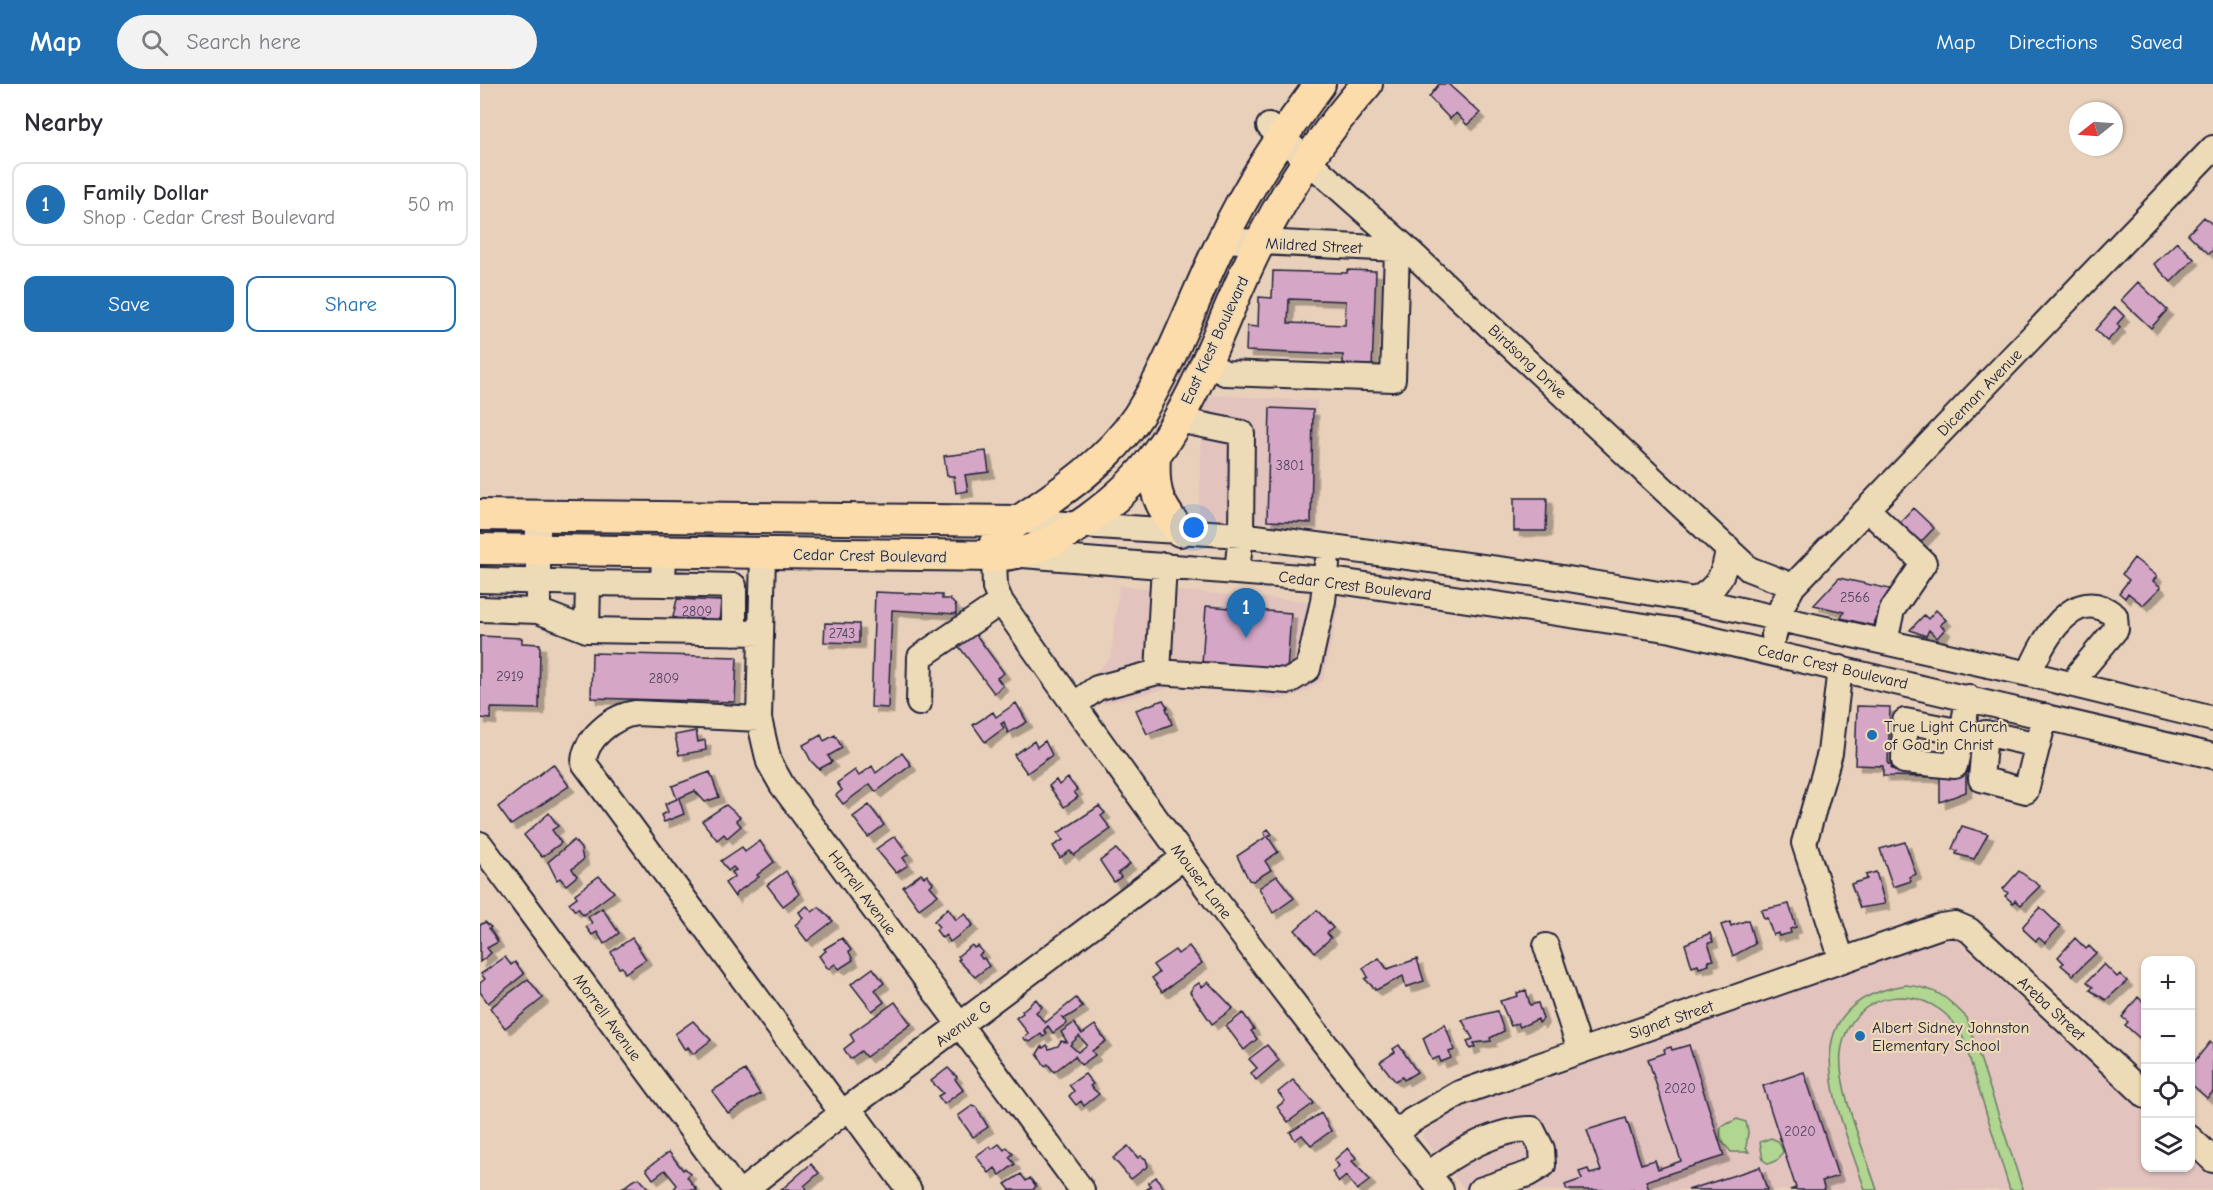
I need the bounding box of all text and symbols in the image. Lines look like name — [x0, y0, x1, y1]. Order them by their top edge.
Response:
search box — [117, 15, 537, 69]
text: Map — [30, 26, 81, 58]
icon: search — [138, 26, 171, 59]
text: Search here — [186, 29, 301, 55]
text: Map — [1936, 30, 1976, 54]
text: Directions — [2009, 30, 2098, 54]
text: Saved — [2131, 30, 2183, 54]
north arrow — [2069, 102, 2123, 156]
text: Nearby — [24, 108, 103, 138]
text: Family Dollar — [83, 180, 208, 206]
text: 1 — [42, 193, 49, 216]
text: 50 m — [408, 193, 454, 216]
text: Shop · Cedar Crest Boulevard — [83, 206, 335, 229]
street label: Mildred Street — [1265, 234, 1363, 258]
street label: East Kiest Boulevard — [1177, 274, 1252, 407]
button: Save — [24, 276, 234, 332]
button: Share — [246, 276, 456, 332]
street label: Birdsong Drive — [1485, 321, 1570, 402]
street label: Diceman Avenue — [1934, 346, 2026, 440]
house number: 3801 — [1276, 457, 1304, 474]
your location — [1179, 513, 1208, 542]
street label: Cedar Crest Boulevard — [793, 546, 947, 566]
street label: Cedar Crest Boulevard — [1277, 568, 1432, 604]
pin: 1 — [1226, 588, 1266, 638]
house number: 2566 — [1840, 589, 1870, 606]
house number: 2809 — [682, 603, 712, 620]
house number: 2743 — [829, 625, 855, 642]
street label: Cedar Crest Boulevard — [1756, 641, 1910, 693]
house number: 2919 — [496, 668, 524, 685]
house number: 2809 — [649, 670, 679, 687]
place label: True Light Church of God in Christ — [1884, 718, 2008, 754]
marker: True Light Church of God in Christ — [1865, 728, 1879, 742]
street label: Mouser Lane — [1167, 841, 1235, 923]
street label: Harrell Avenue — [825, 847, 900, 938]
map controls — [2141, 956, 2195, 1172]
button: + — [2141, 956, 2195, 1010]
street label: Morrell Avenue — [570, 970, 645, 1065]
street label: Areba Street — [2014, 973, 2089, 1045]
street label: Avenue G — [932, 997, 995, 1051]
street label: Signet Street — [1627, 997, 1716, 1043]
button: − — [2141, 1010, 2195, 1064]
place label: Albert Sidney Johnston Elementary School — [1872, 1019, 2029, 1055]
marker: Albert Sidney Johnston Elementary School — [1853, 1029, 1867, 1043]
button: locate — [2141, 1064, 2195, 1118]
house number: 2020 — [1664, 1080, 1696, 1097]
button: layers — [2141, 1118, 2195, 1172]
house number: 2020 — [1784, 1123, 1816, 1140]

